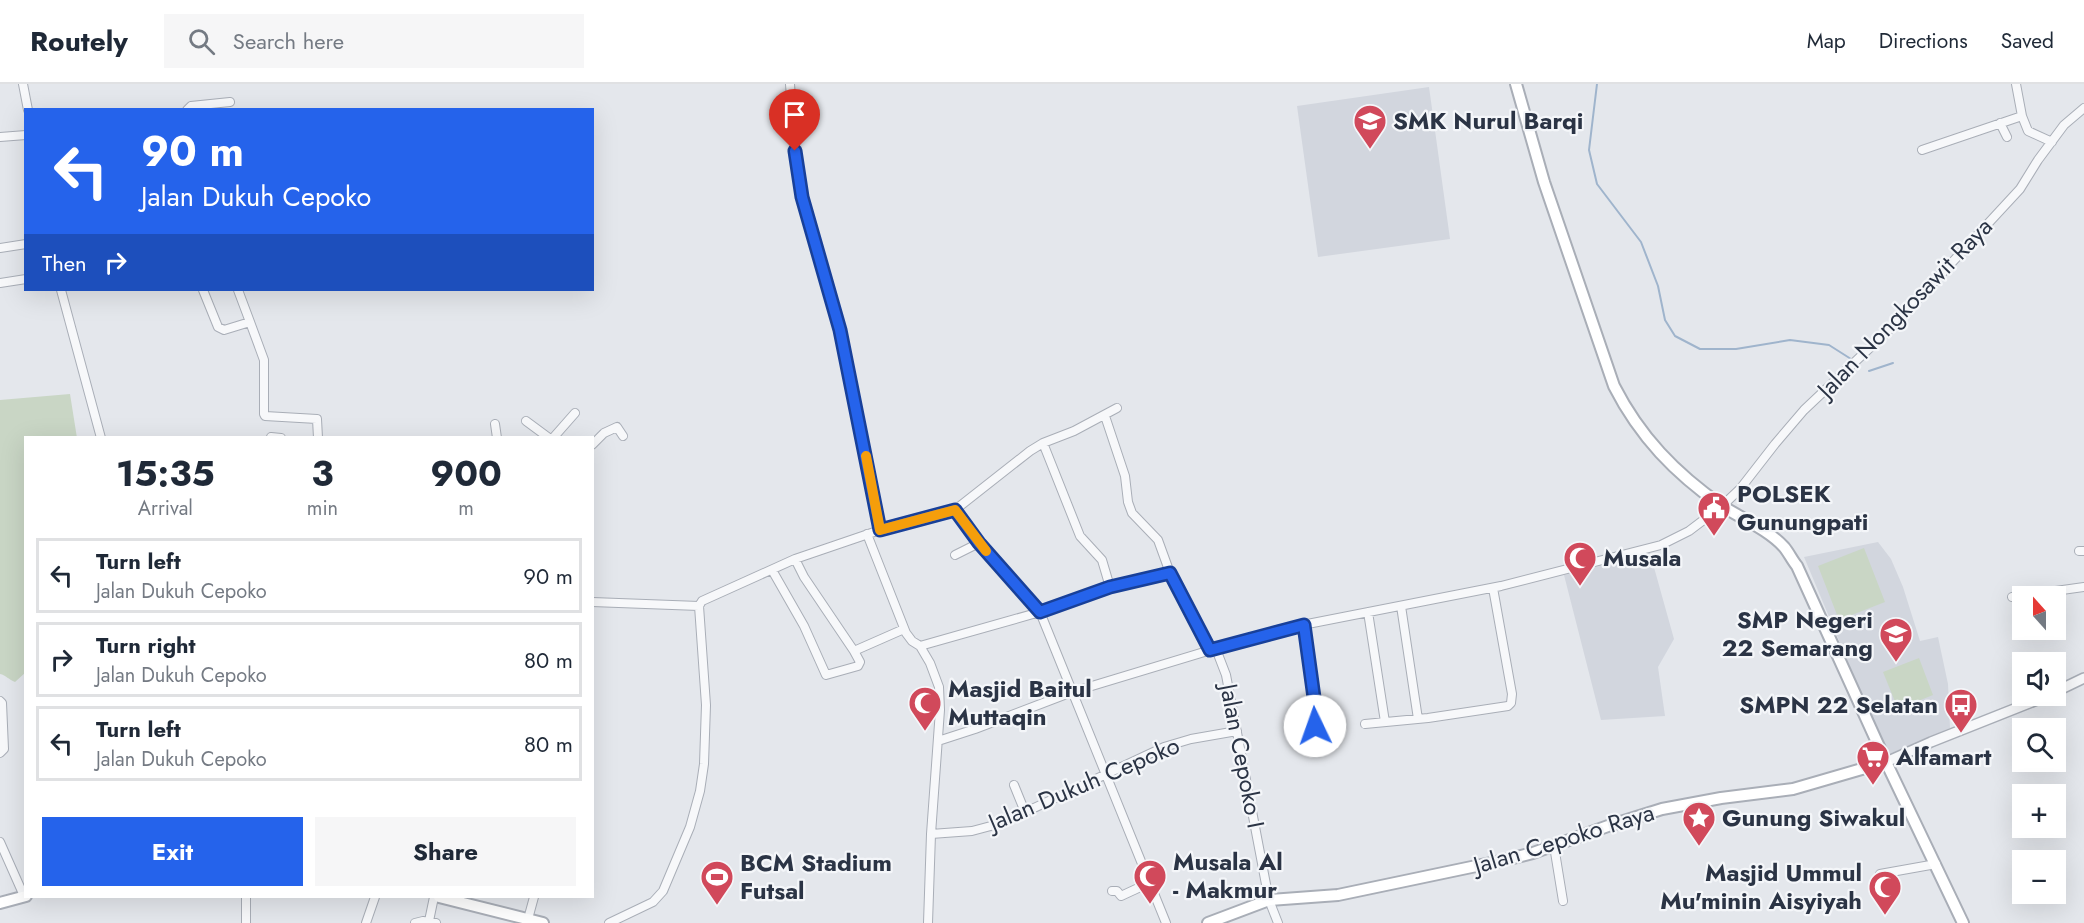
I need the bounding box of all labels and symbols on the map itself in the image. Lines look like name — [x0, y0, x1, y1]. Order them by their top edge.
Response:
pin — [769, 89, 820, 151]
school or university icon: SMK Nurul Barqi — [1352, 103, 1388, 150]
place label: SMK Nurul Barqi — [1393, 103, 1583, 138]
street label: Jalan Nongkosawit Raya — [1807, 210, 2000, 408]
place label: POLSEK Gunungpati — [1737, 476, 1868, 539]
public building icon: POLSEK Gunungpati — [1696, 490, 1732, 537]
mosque icon: Musala — [1562, 540, 1598, 587]
place label: Musala — [1603, 540, 1681, 575]
north arrow — [2012, 586, 2066, 640]
place label: SMP Negeri 22 Semarang — [1722, 602, 1873, 665]
school or university icon: SMP Negeri 22 Semarang — [1878, 616, 1914, 663]
place label: Masjid Baitul Muttaqin — [948, 671, 1092, 734]
street label: Jalan Cepoko I — [1211, 678, 1274, 831]
mosque icon: Masjid Baitul Muttaqin — [907, 685, 943, 732]
place label: SMPN 22 Selatan — [1739, 687, 1938, 722]
bus stop icon: SMPN 22 Selatan — [1943, 687, 1979, 734]
position arrow — [1283, 694, 1347, 758]
street label: Jalan Dukuh Cepoko — [980, 727, 1185, 841]
supermarket icon: Alfamart — [1855, 739, 1891, 786]
place label: Alfamart — [1895, 739, 1992, 774]
street label: Jalan Cepoko Raya — [1466, 794, 1658, 884]
place icon: Gunung Siwakul — [1681, 800, 1717, 847]
place label: Gunung Siwakul — [1722, 800, 1905, 835]
place label: Musala Al - Makmur — [1173, 844, 1283, 907]
place label: BCM Stadium Futsal — [740, 845, 892, 908]
place label: Masjid Ummul Mu'minin Aisyiyah — [1660, 855, 1862, 918]
mosque icon: Musala Al - Makmur — [1132, 858, 1168, 905]
sports icon: BCM Stadium Futsal — [699, 859, 735, 906]
mosque icon: Masjid Ummul Mu'minin Aisyiyah — [1867, 869, 1903, 916]

